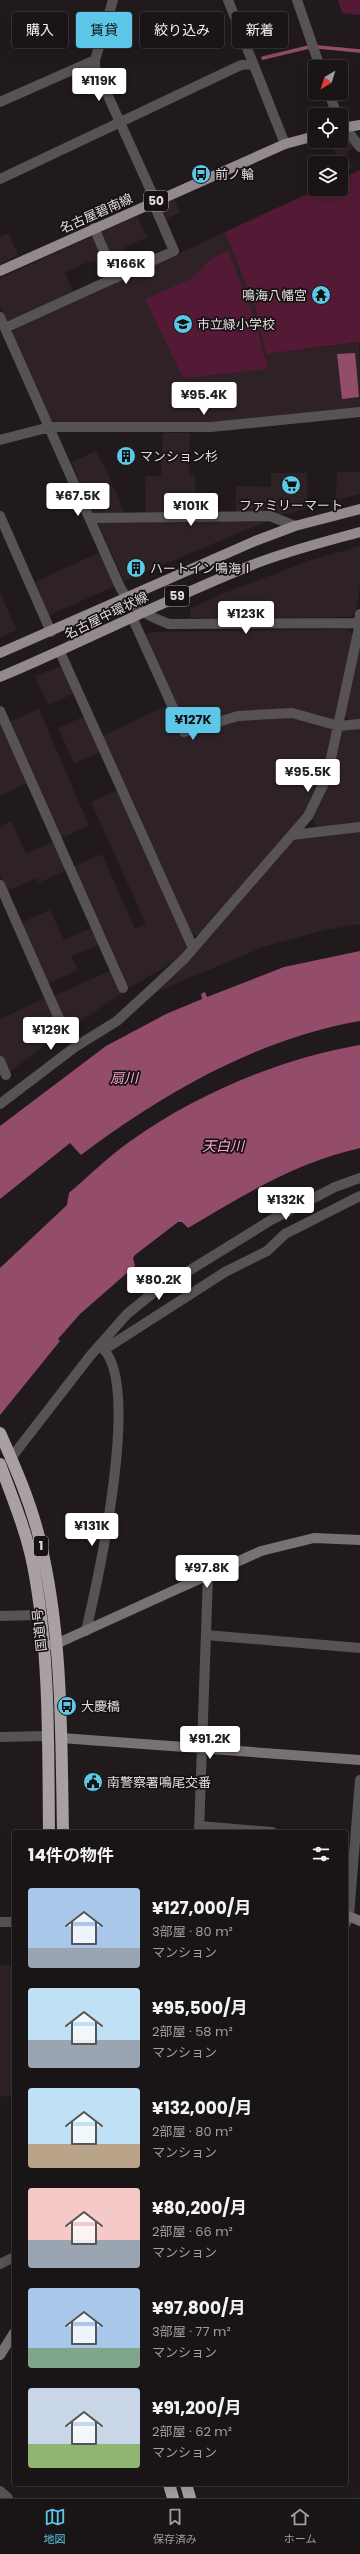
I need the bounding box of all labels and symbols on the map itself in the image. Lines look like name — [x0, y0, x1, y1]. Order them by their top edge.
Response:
north arrow — [308, 60, 348, 100]
pin: ¥119K — [71, 68, 127, 102]
bus stop icon: 前ノ輪 — [190, 163, 212, 185]
place label: 前ノ輪 — [215, 165, 254, 184]
street label: 名古屋碧南線 — [57, 189, 136, 238]
road number: 50 — [144, 191, 168, 211]
pin: ¥166K — [98, 251, 154, 285]
temple icon: 鳴海八幡宮 — [310, 284, 332, 306]
place label: 鳴海八幡宮 — [242, 286, 307, 305]
school or university icon: 市立緑小学校 — [172, 313, 194, 335]
place label: 市立緑小学校 — [197, 315, 275, 334]
pin: ¥95.4K — [171, 382, 237, 416]
building icon: マンション杉 — [115, 445, 137, 467]
place label: マンション杉 — [140, 447, 218, 466]
supermarket icon: ファミリーマート — [280, 474, 302, 496]
pin: ¥67.5K — [45, 483, 111, 517]
pin: ¥101K — [163, 493, 219, 527]
place label: ファミリーマート — [239, 496, 343, 515]
building icon: ハートイン鳴海Ⅰ — [125, 557, 147, 579]
place label: ハートイン鳴海Ⅰ — [150, 559, 254, 578]
road number: 59 — [165, 586, 189, 606]
street label: 名古屋中環状線 — [61, 587, 151, 644]
pin: ¥123K — [218, 601, 274, 635]
pin: ¥127K — [165, 707, 221, 741]
pin: ¥95.5K — [275, 759, 341, 793]
pin: ¥129K — [23, 1017, 79, 1051]
water label: 扇川 — [110, 1068, 140, 1088]
water label: 天白川 — [202, 1136, 246, 1156]
pin: ¥132K — [258, 1187, 314, 1221]
pin: ¥80.2K — [126, 1267, 192, 1301]
pin: ¥131K — [64, 1513, 120, 1547]
road number: 1 — [34, 1536, 48, 1556]
pin: ¥97.8K — [174, 1555, 240, 1589]
street label: 国道1号 — [28, 1607, 51, 1652]
bus stop icon: 大慶橋 — [56, 1695, 78, 1717]
place label: 大慶橋 — [81, 1697, 120, 1716]
pin: ¥91.2K — [177, 1726, 243, 1760]
public building icon: 南警察署鳴尾交番 — [82, 1771, 104, 1793]
place label: 南警察署鳴尾交番 — [107, 1773, 211, 1792]

